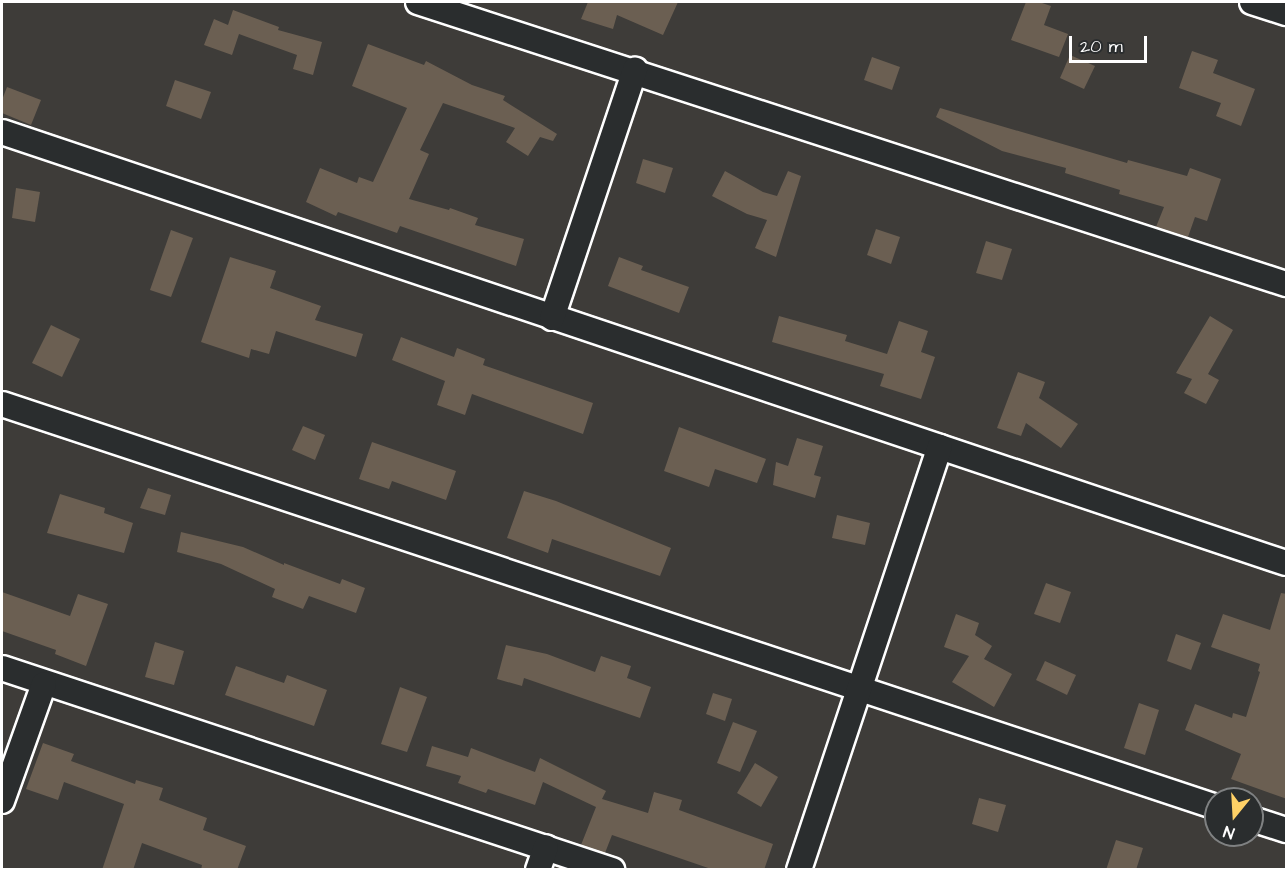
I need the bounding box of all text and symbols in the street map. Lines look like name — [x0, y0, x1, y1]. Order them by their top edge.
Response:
scale bar — [1072, 24, 1150, 62]
text: 20 m — [1080, 34, 1123, 59]
north arrow — [1204, 787, 1264, 847]
text: N — [1221, 820, 1237, 844]

